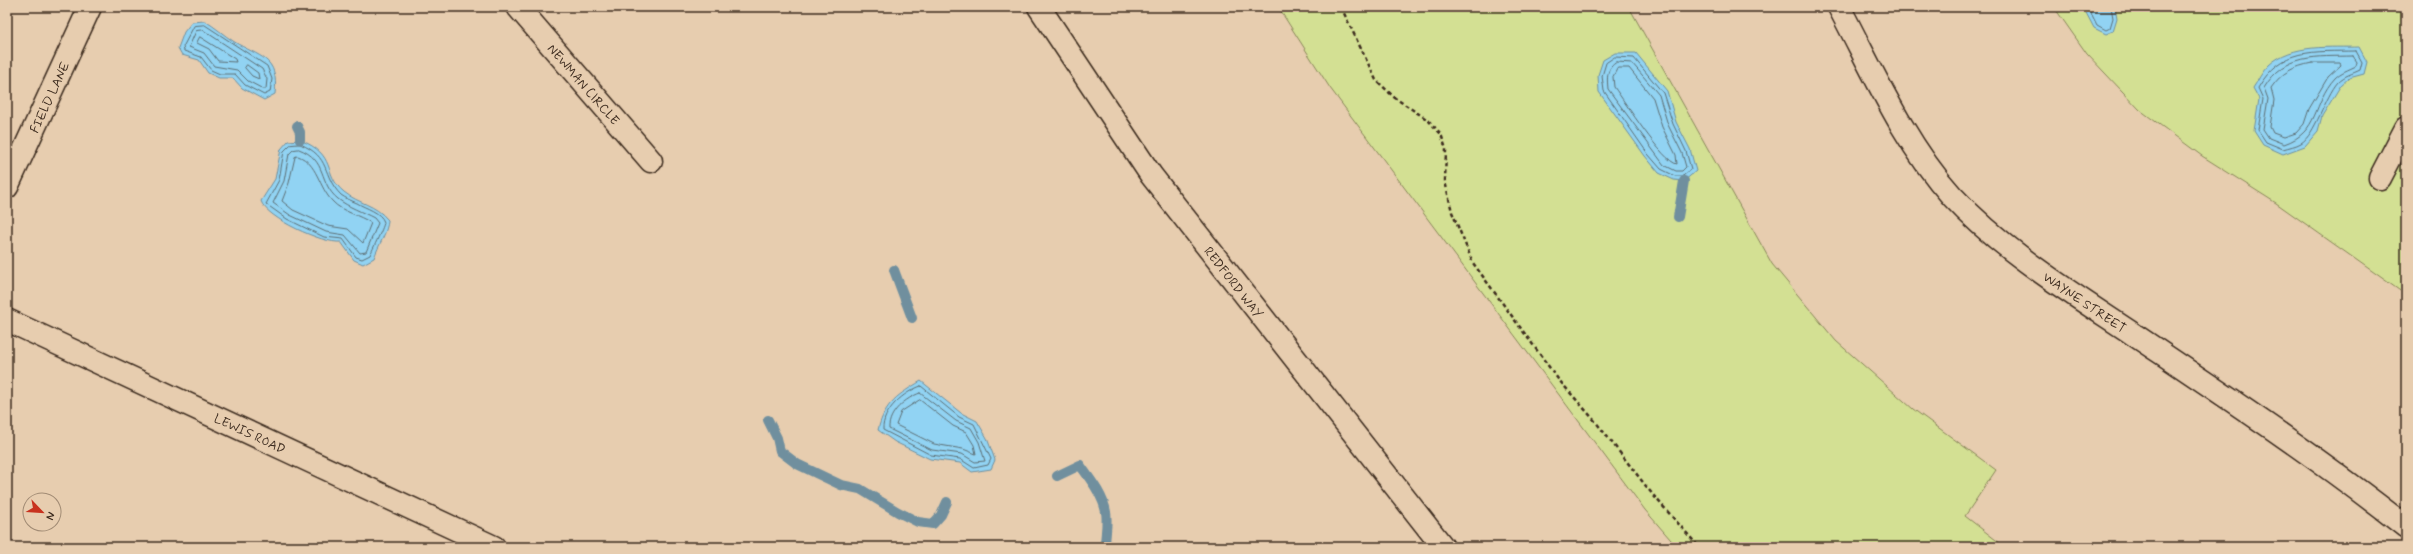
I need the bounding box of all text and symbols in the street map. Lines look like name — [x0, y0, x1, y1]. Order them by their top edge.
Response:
street label: NEWMAN CIRCLE — [543, 41, 623, 129]
street label: FIELD LANE — [26, 59, 74, 136]
street label: REDFORD WAY — [1200, 244, 1266, 323]
street label: WAYNE STREET — [2039, 269, 2130, 338]
street label: LEWIS ROAD — [211, 410, 288, 458]
north arrow — [22, 492, 62, 532]
text: N — [42, 510, 58, 522]

